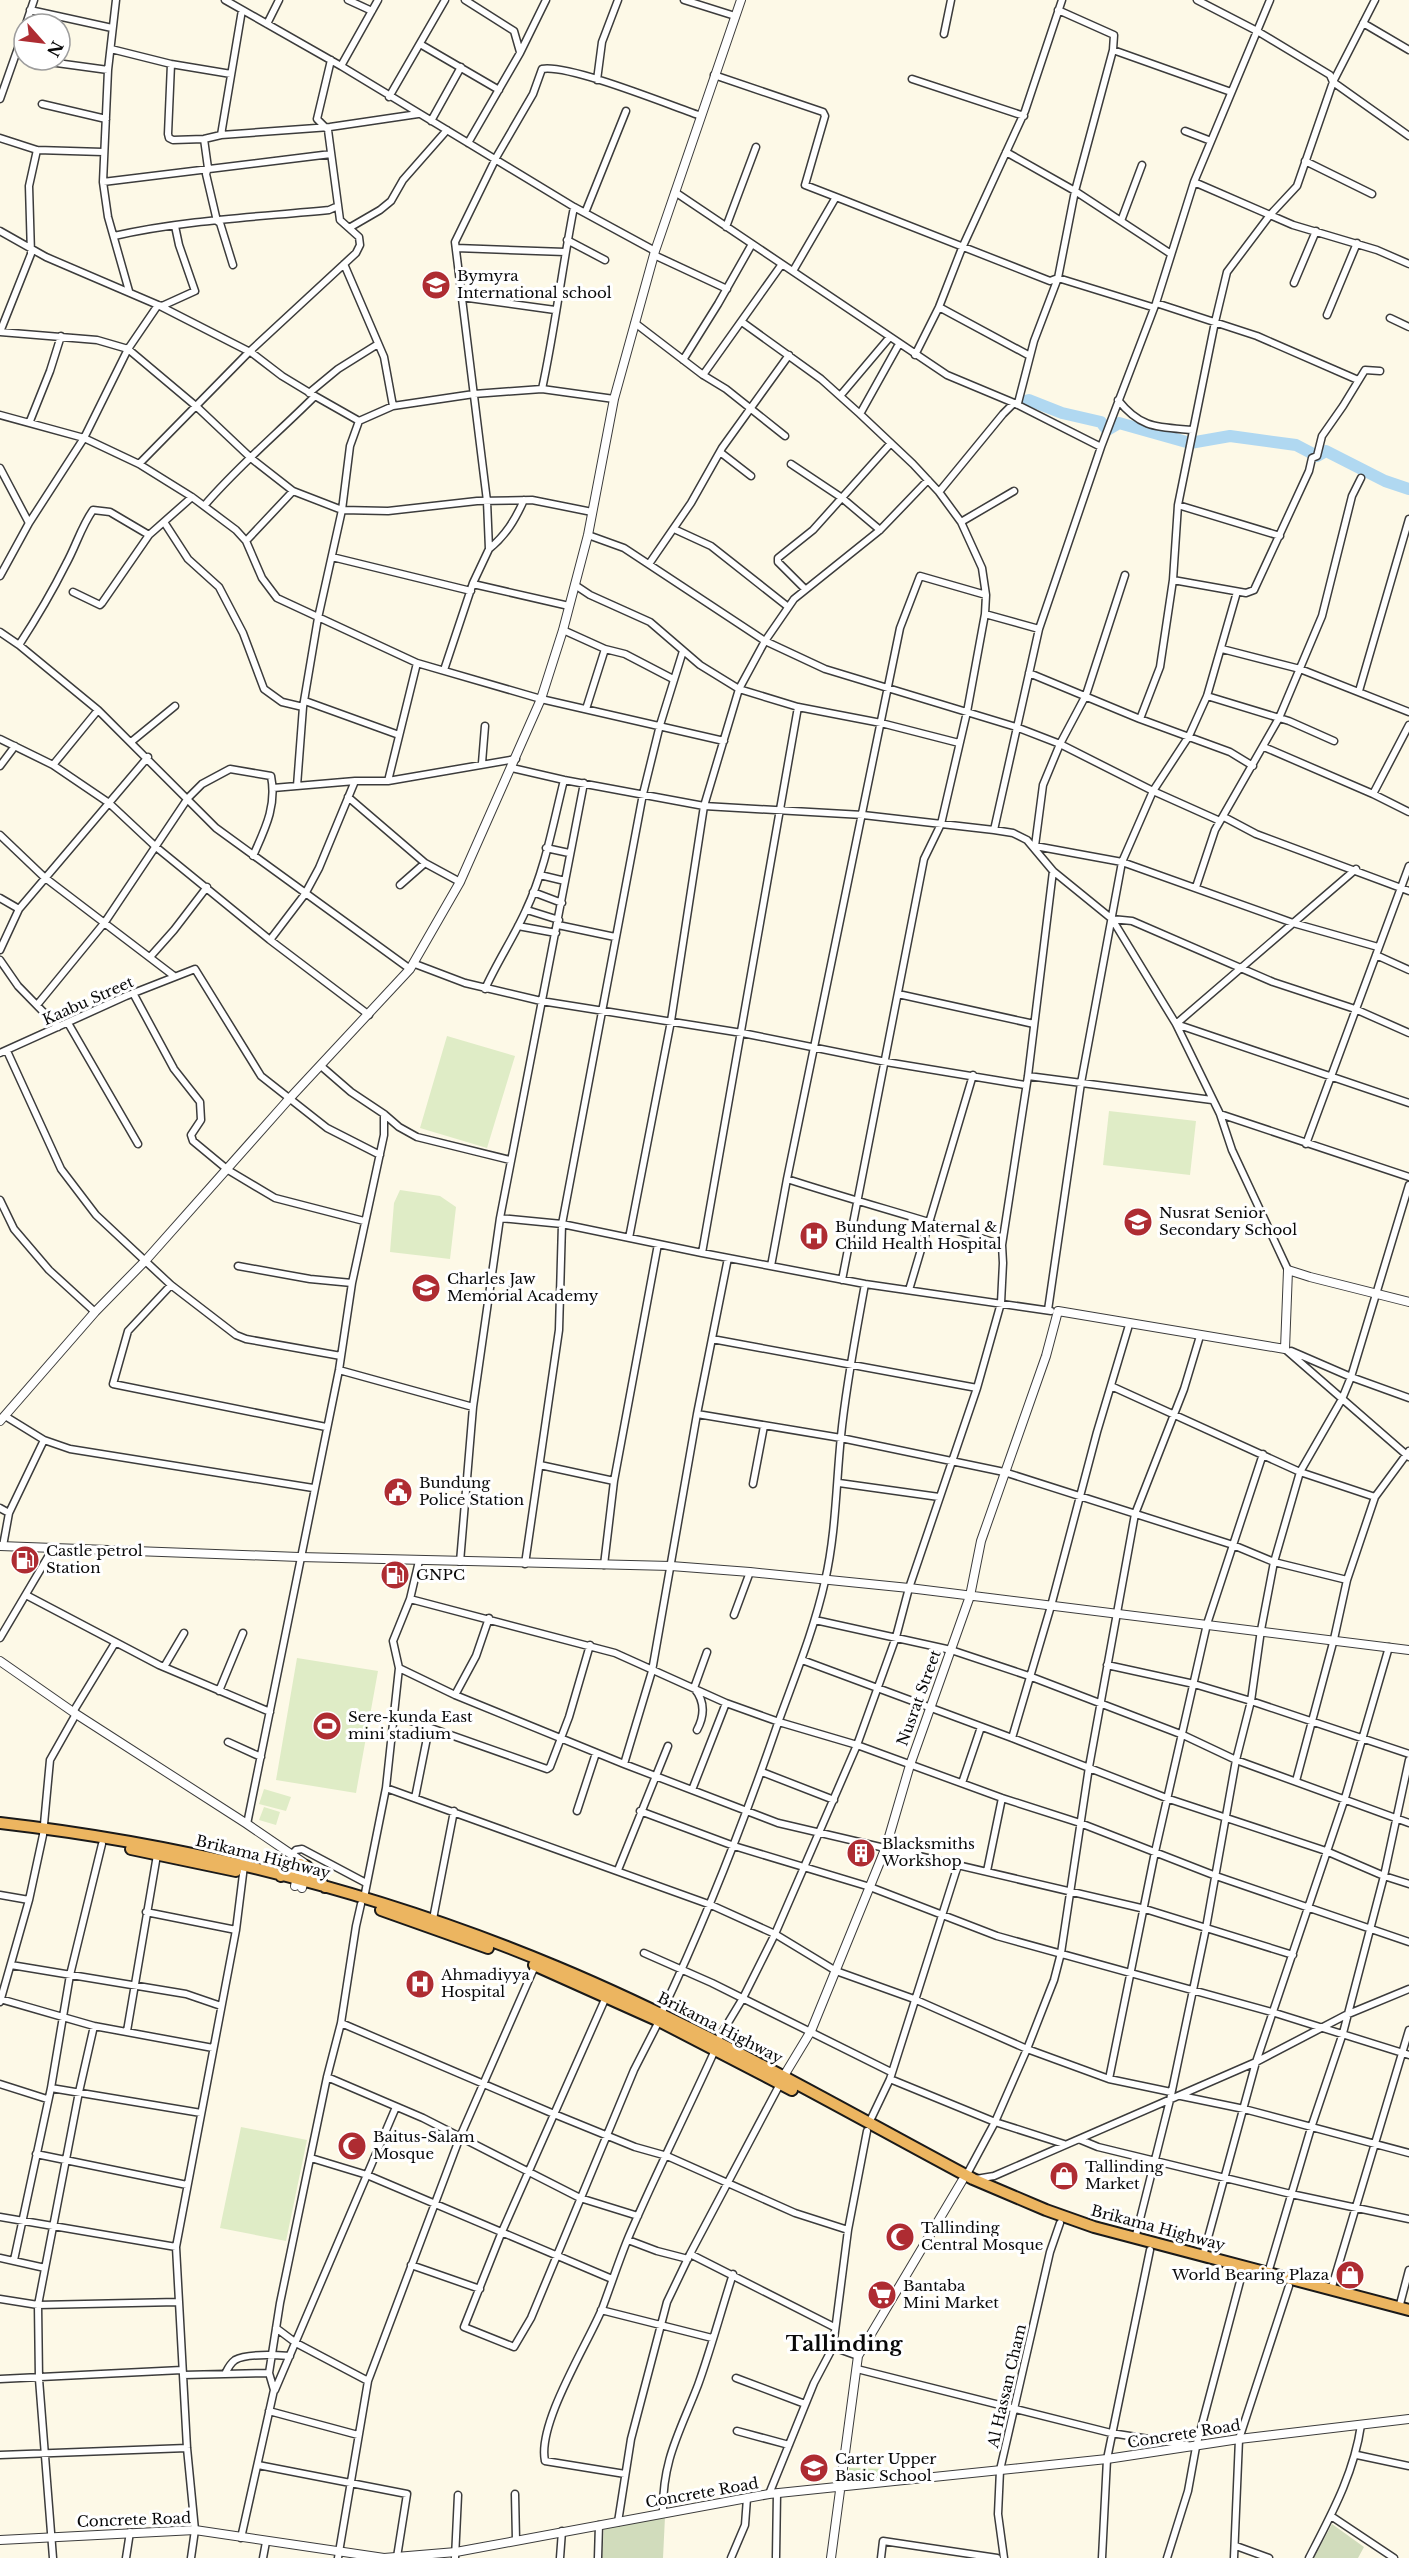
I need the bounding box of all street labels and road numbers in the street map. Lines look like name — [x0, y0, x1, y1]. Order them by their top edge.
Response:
street label: Kaabu Street — [39, 972, 137, 1029]
street label: Nusrat Street — [892, 1647, 945, 1748]
street label: Brikama Highway — [194, 1831, 333, 1883]
street label: Brikama Highway — [654, 1988, 786, 2068]
street label: Brikama Highway — [1089, 2200, 1228, 2255]
street label: Al Hassan Cham — [983, 2322, 1030, 2451]
street label: Concrete Road — [1126, 2415, 1242, 2452]
street label: Concrete Road — [644, 2473, 760, 2512]
street label: Concrete Road — [77, 2508, 191, 2531]

